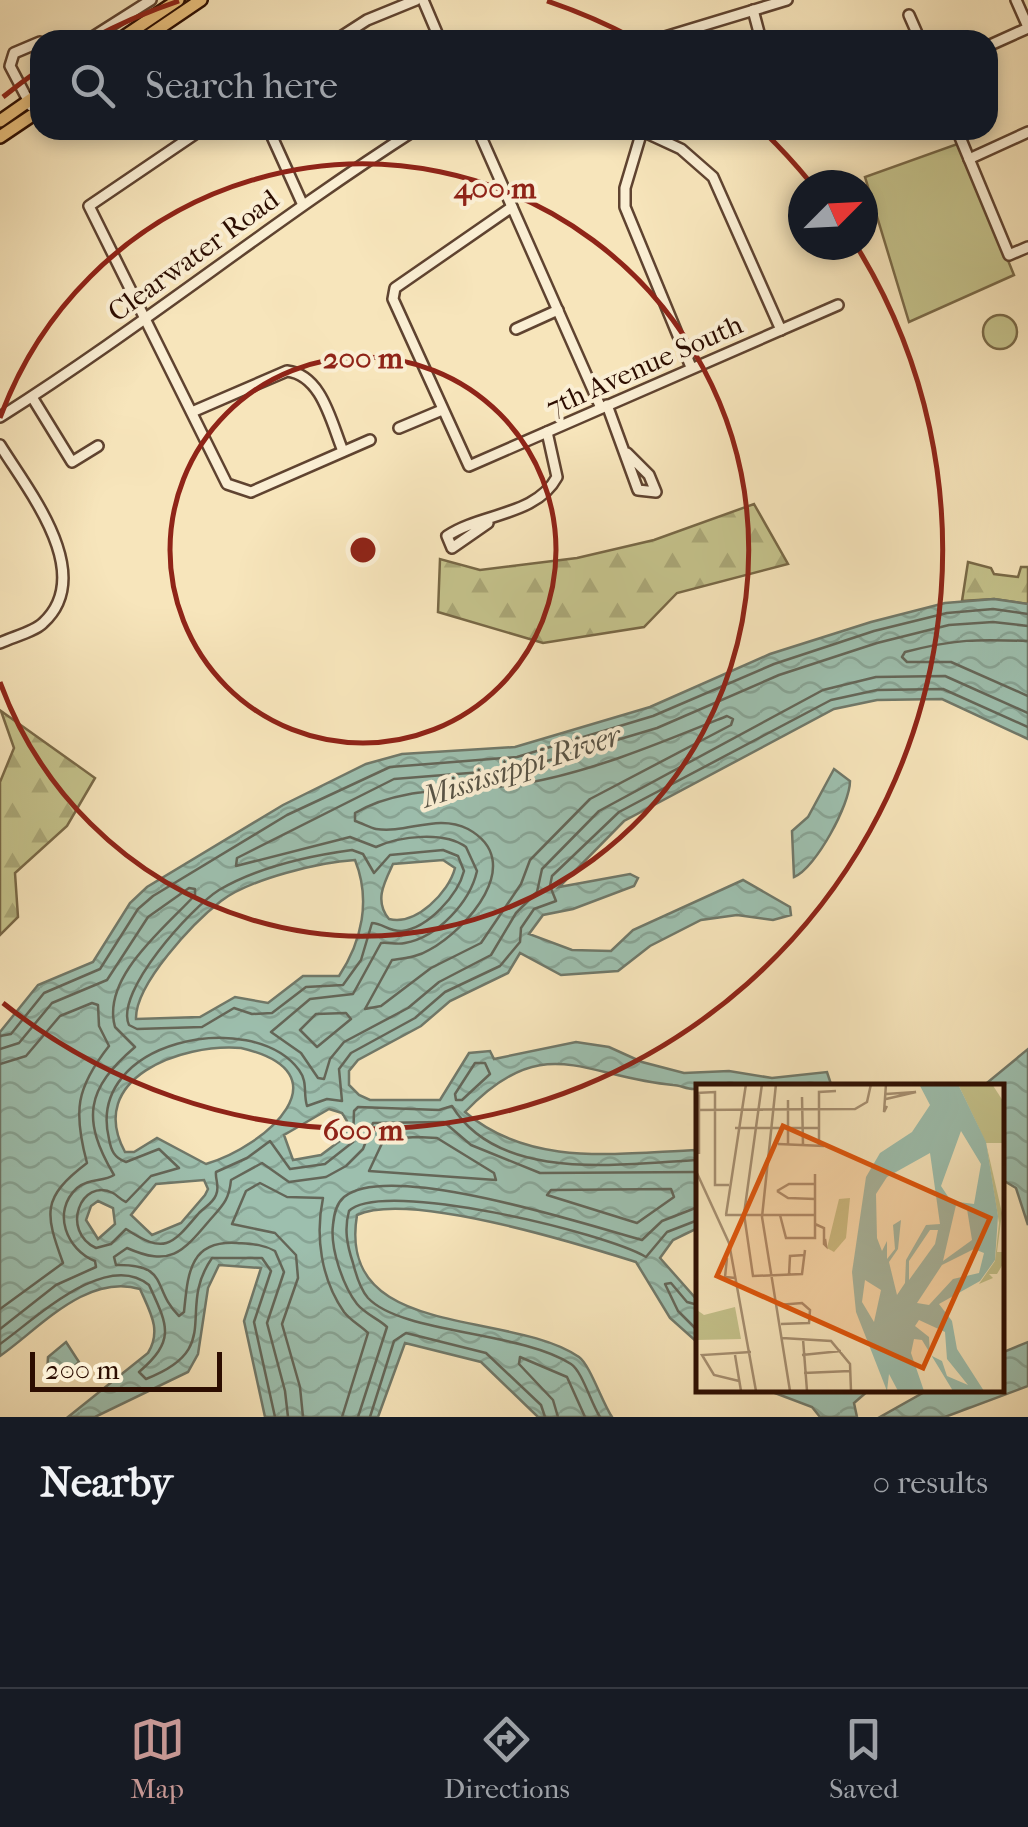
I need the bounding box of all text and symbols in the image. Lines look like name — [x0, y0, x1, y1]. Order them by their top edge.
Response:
search box — [30, 30, 998, 140]
icon: search — [65, 58, 120, 113]
text: Search here — [145, 63, 338, 108]
north arrow — [788, 170, 878, 260]
text: 400 m — [453, 171, 537, 207]
street label: Clearwater Road — [102, 182, 286, 328]
street label: 7th Avenue South — [541, 307, 748, 424]
text: 200 m — [323, 341, 404, 376]
centre of rings — [345, 532, 381, 568]
water label: Mississippi River — [415, 717, 627, 816]
inset map — [696, 1084, 1003, 1392]
text: 600 m — [323, 1113, 404, 1148]
scale bar — [30, 1347, 222, 1392]
text: 200 m — [45, 1353, 120, 1386]
text: Nearby — [40, 1458, 172, 1507]
text: 0 results — [872, 1464, 988, 1501]
tab: Map — [130, 1712, 185, 1805]
tab: Directions — [444, 1712, 570, 1805]
tab: Saved — [829, 1712, 898, 1805]

